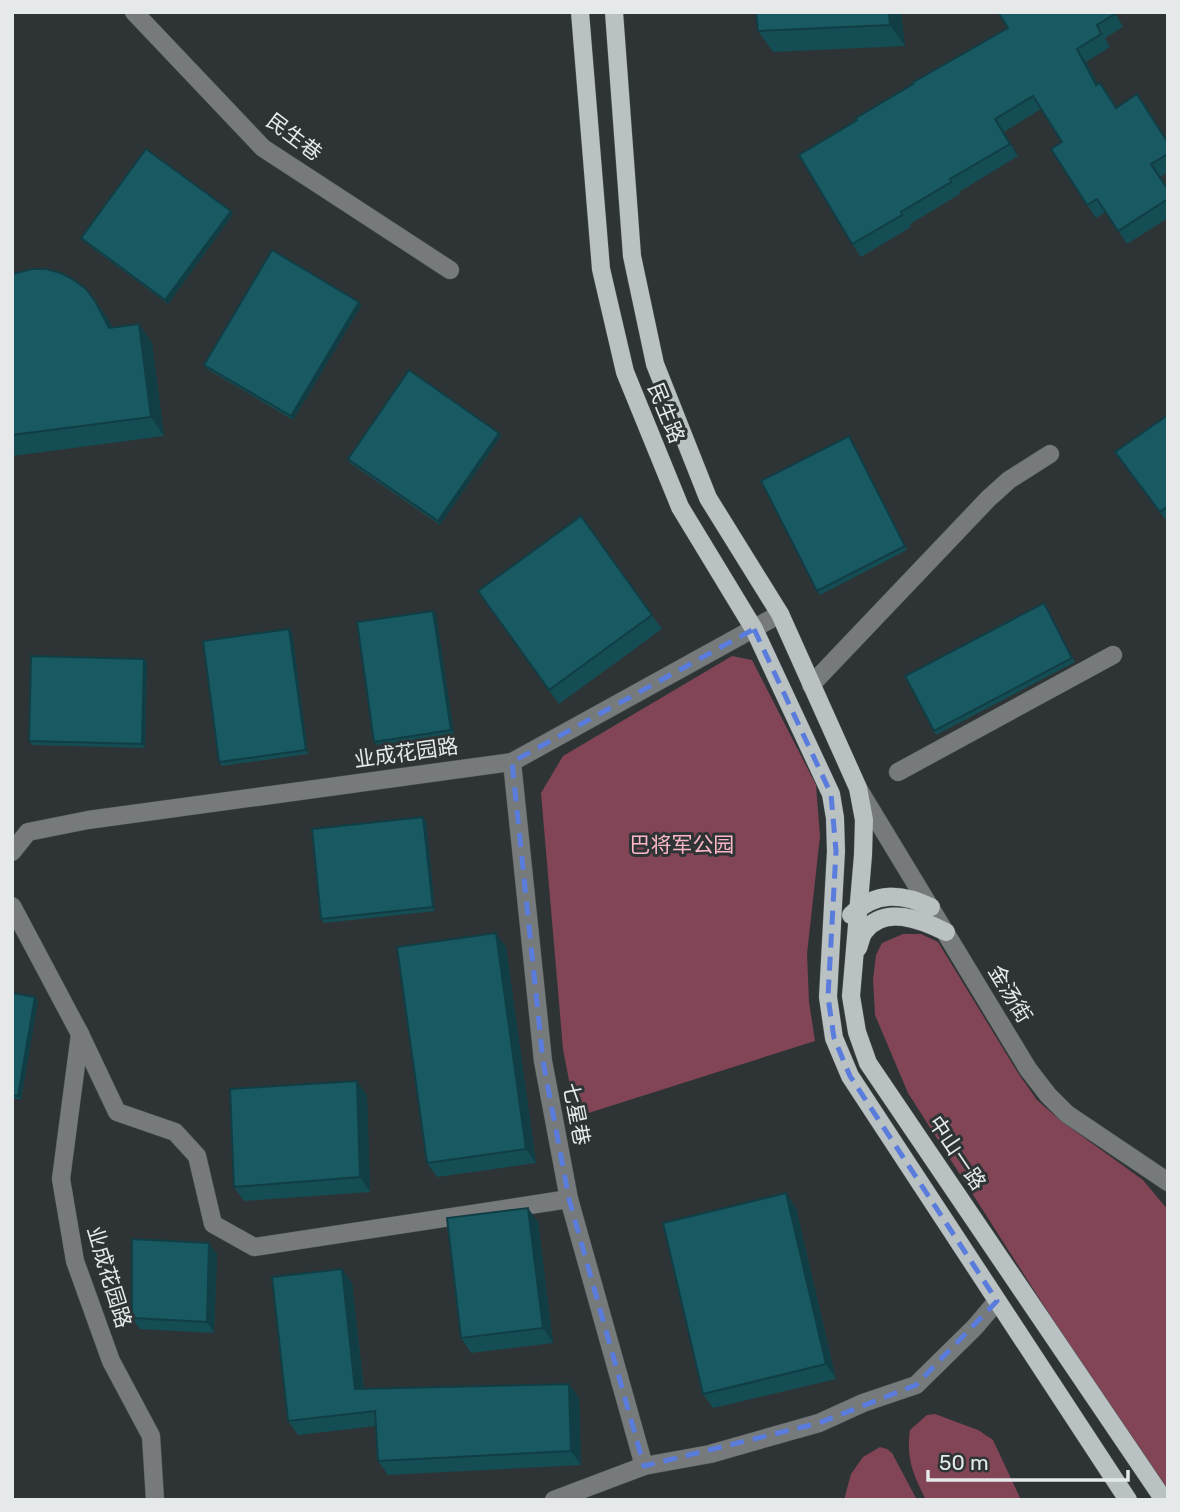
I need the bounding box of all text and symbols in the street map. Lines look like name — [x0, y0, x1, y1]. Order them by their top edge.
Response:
street label: 民生巷 — [262, 108, 327, 166]
street label: 民生路 — [643, 379, 690, 447]
street label: 业成花园路 — [352, 733, 460, 772]
park label: 巴将军公园 — [630, 832, 735, 857]
street label: 金汤街 — [983, 960, 1037, 1027]
street label: 七星巷 — [558, 1081, 595, 1147]
street label: 中山一路 — [924, 1111, 991, 1195]
street label: 业成花园路 — [82, 1223, 137, 1331]
scale bar — [928, 1438, 1128, 1482]
text: 50 m — [939, 1450, 989, 1475]

